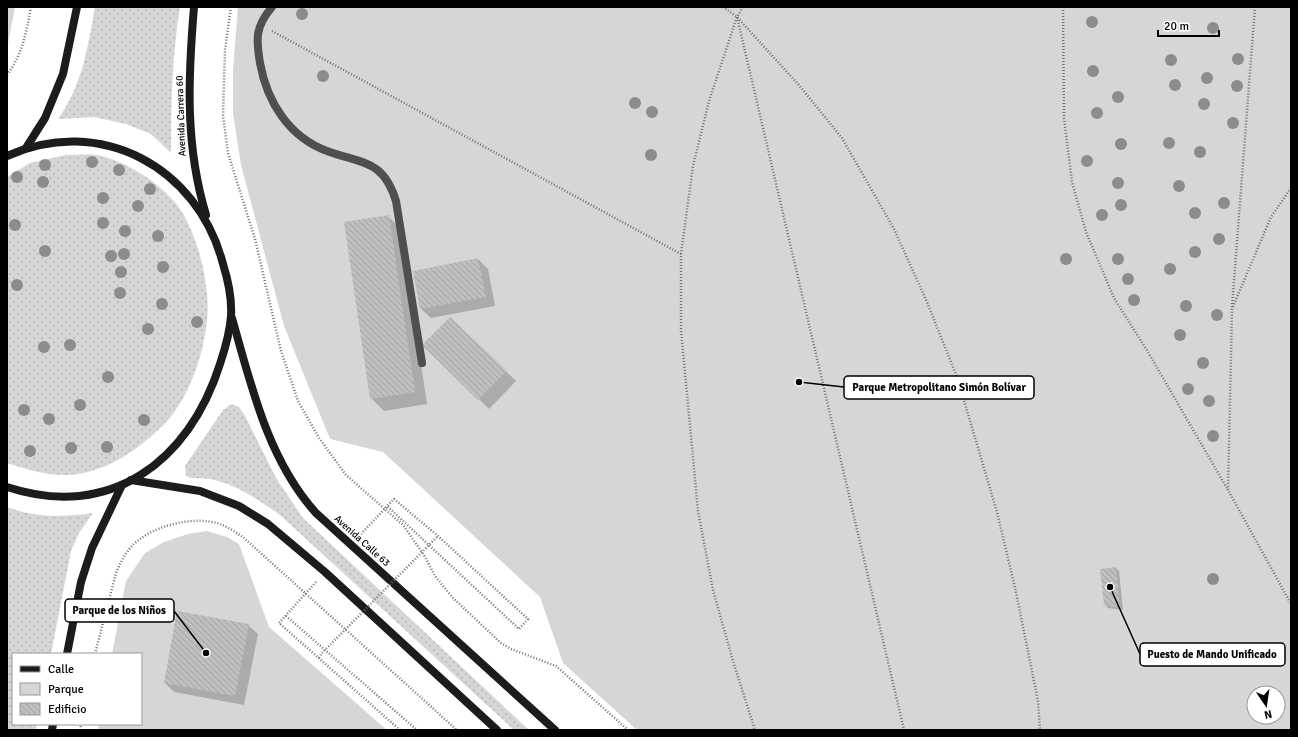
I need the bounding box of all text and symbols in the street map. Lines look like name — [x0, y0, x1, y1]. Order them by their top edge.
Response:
scale bar — [1158, 12, 1219, 38]
text: 20 m — [1164, 19, 1189, 34]
street label: Avenida Carrera 60 — [174, 75, 188, 157]
callout: Parque Metropolitano Simón Bolívar — [844, 376, 1034, 399]
text: Parque Metropolitano Simón Bolívar — [852, 381, 1026, 394]
street label: Avenida Calle 63 — [332, 513, 392, 569]
callout: Parque de los Niños — [65, 599, 174, 622]
text: Parque de los Niños — [72, 604, 166, 617]
callout: Puesto de Mando Unificado — [1140, 643, 1285, 666]
text: Puesto de Mando Unificado — [1147, 648, 1277, 661]
legend — [12, 653, 142, 725]
text: Calle — [48, 662, 74, 677]
text: Parque — [48, 682, 84, 697]
north arrow — [1246, 685, 1286, 725]
text: Edificio — [48, 702, 86, 717]
text: N — [1263, 707, 1273, 721]

